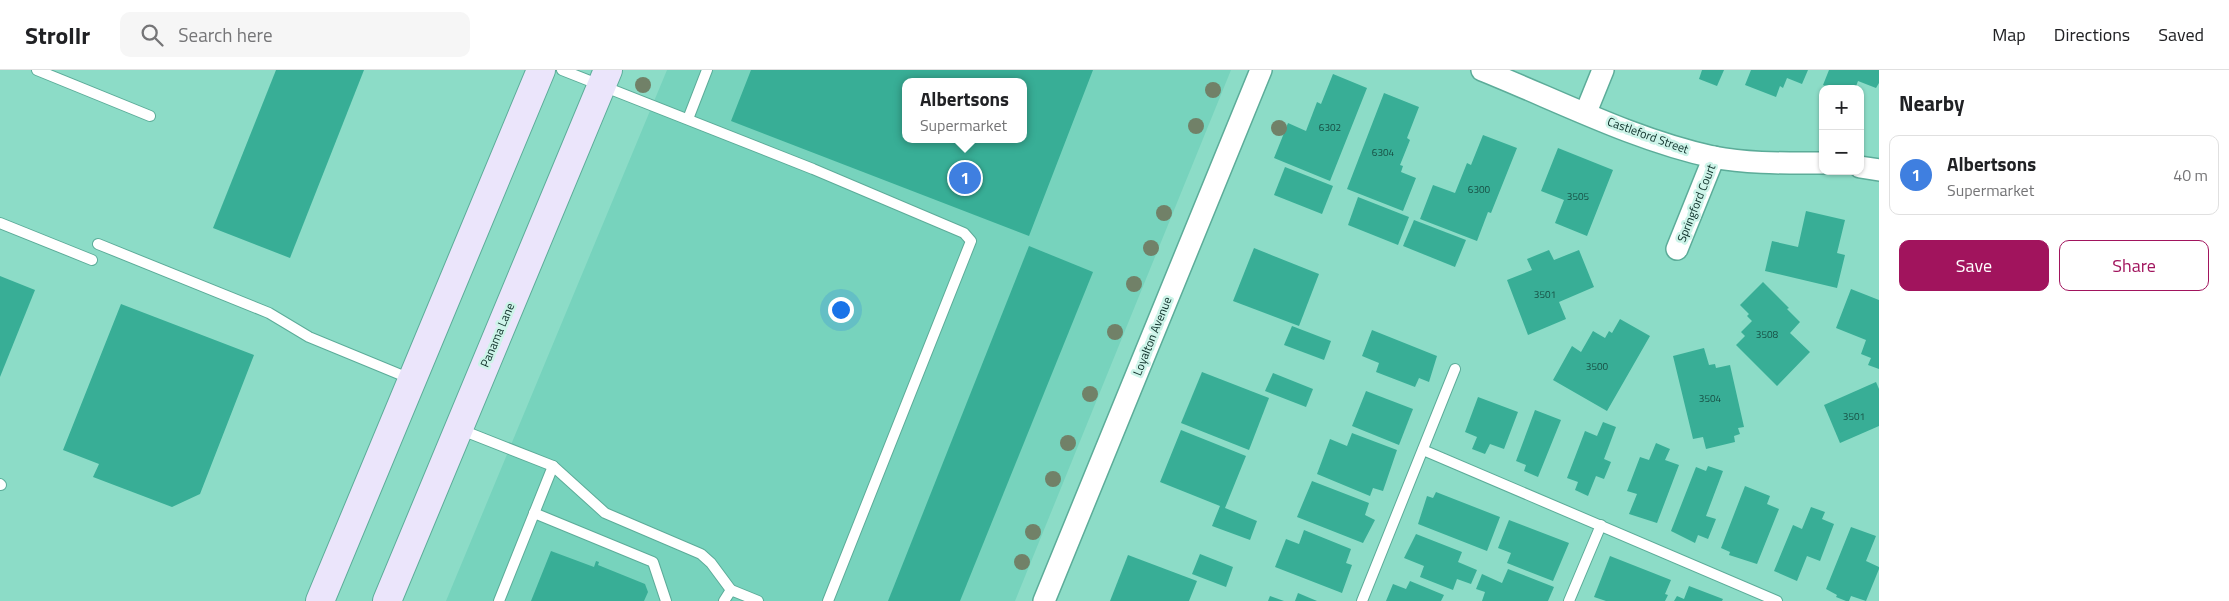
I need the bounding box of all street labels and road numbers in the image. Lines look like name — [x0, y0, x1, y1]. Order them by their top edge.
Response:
street label: Castleford Street — [1605, 111, 1692, 159]
street label: Springford Court — [1672, 160, 1721, 245]
street label: Loyalton Avenue — [1128, 294, 1176, 378]
street label: Panama Lane — [475, 300, 519, 370]

